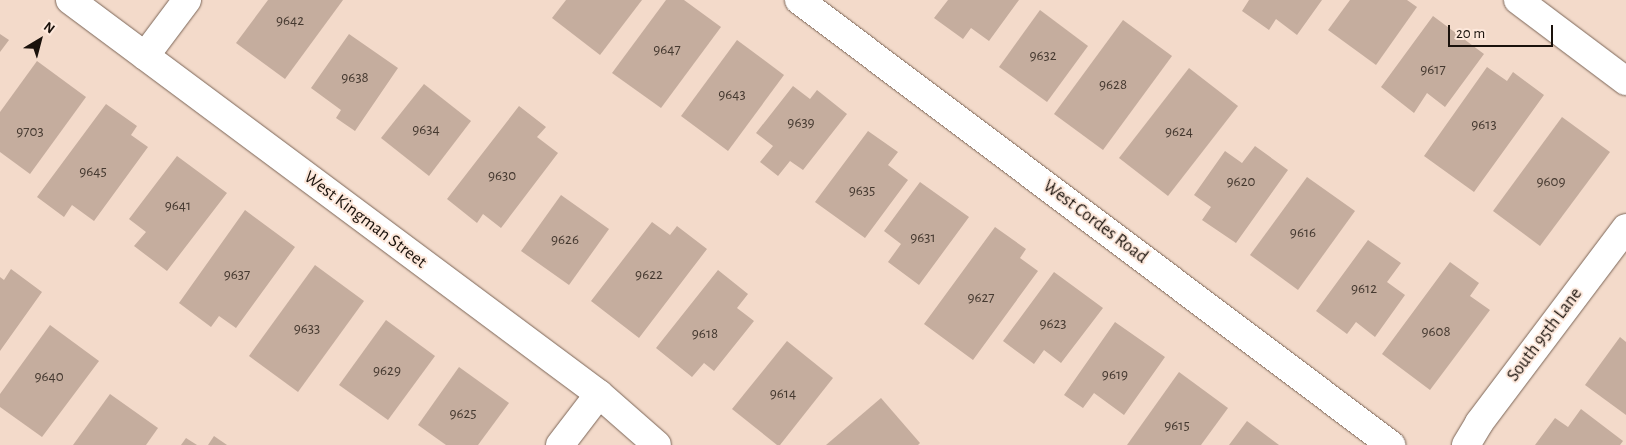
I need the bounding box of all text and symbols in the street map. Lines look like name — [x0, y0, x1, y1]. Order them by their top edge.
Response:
house number: 9642 — [276, 12, 304, 30]
north arrow — [15, 15, 65, 65]
scale bar — [1451, 15, 1556, 47]
text: N — [41, 19, 57, 37]
text: 20 m — [1456, 26, 1485, 41]
house number: 9647 — [653, 41, 681, 59]
house number: 9632 — [1029, 47, 1057, 65]
house number: 9617 — [1420, 61, 1446, 79]
house number: 9638 — [341, 69, 369, 87]
house number: 9628 — [1099, 76, 1127, 94]
house number: 9643 — [718, 86, 746, 104]
house number: 9639 — [787, 114, 815, 132]
house number: 9613 — [1471, 116, 1497, 134]
house number: 9634 — [412, 121, 440, 139]
house number: 9703 — [16, 123, 44, 141]
house number: 9624 — [1165, 123, 1193, 141]
house number: 9645 — [79, 163, 107, 181]
street label: West Kingman Street — [299, 167, 431, 273]
house number: 9630 — [488, 167, 516, 185]
house number: 9620 — [1227, 173, 1255, 191]
house number: 9609 — [1536, 173, 1566, 191]
street label: West Cordes Road — [1038, 176, 1152, 268]
house number: 9635 — [849, 182, 875, 200]
house number: 9641 — [165, 197, 191, 215]
house number: 9616 — [1290, 224, 1316, 242]
house number: 9631 — [910, 229, 936, 247]
house number: 9626 — [551, 231, 579, 249]
house number: 9637 — [224, 266, 250, 284]
house number: 9622 — [635, 266, 663, 284]
house number: 9612 — [1351, 280, 1377, 298]
street label: South 95th Lane — [1503, 284, 1587, 386]
house number: 9627 — [967, 289, 995, 307]
house number: 9623 — [1039, 315, 1067, 333]
house number: 9633 — [294, 320, 320, 338]
house number: 9608 — [1421, 323, 1451, 341]
house number: 9618 — [692, 325, 718, 343]
house number: 9629 — [373, 362, 401, 380]
house number: 9619 — [1102, 366, 1128, 384]
house number: 9640 — [34, 368, 64, 386]
house number: 9614 — [770, 385, 796, 403]
house number: 9625 — [449, 405, 477, 423]
house number: 9615 — [1164, 417, 1190, 435]

